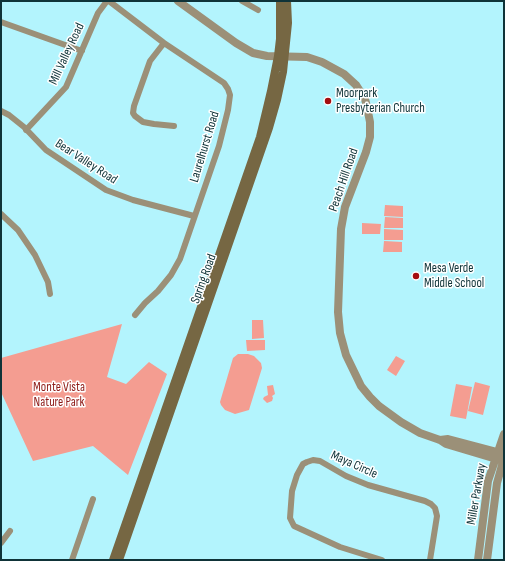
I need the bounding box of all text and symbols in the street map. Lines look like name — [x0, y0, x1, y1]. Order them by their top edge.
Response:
street label: Mill Valley Road — [46, 21, 88, 87]
place label: Moorpark Presbyterian Church — [336, 86, 425, 117]
marker: Moorpark Presbyterian Church — [323, 96, 333, 106]
street label: Laurelhurst Road — [187, 110, 223, 184]
street label: Bear Valley Road — [52, 136, 120, 188]
street label: Peach Hill Road — [326, 146, 362, 214]
street label: Spring Road — [188, 252, 220, 306]
place label: Mesa Verde Middle School — [424, 261, 484, 292]
marker: Mesa Verde Middle School — [411, 271, 421, 281]
park label: Monte Vista Nature Park — [33, 380, 85, 411]
street label: Maya Circle — [328, 448, 380, 482]
street label: Miller Parkway — [464, 462, 490, 526]

